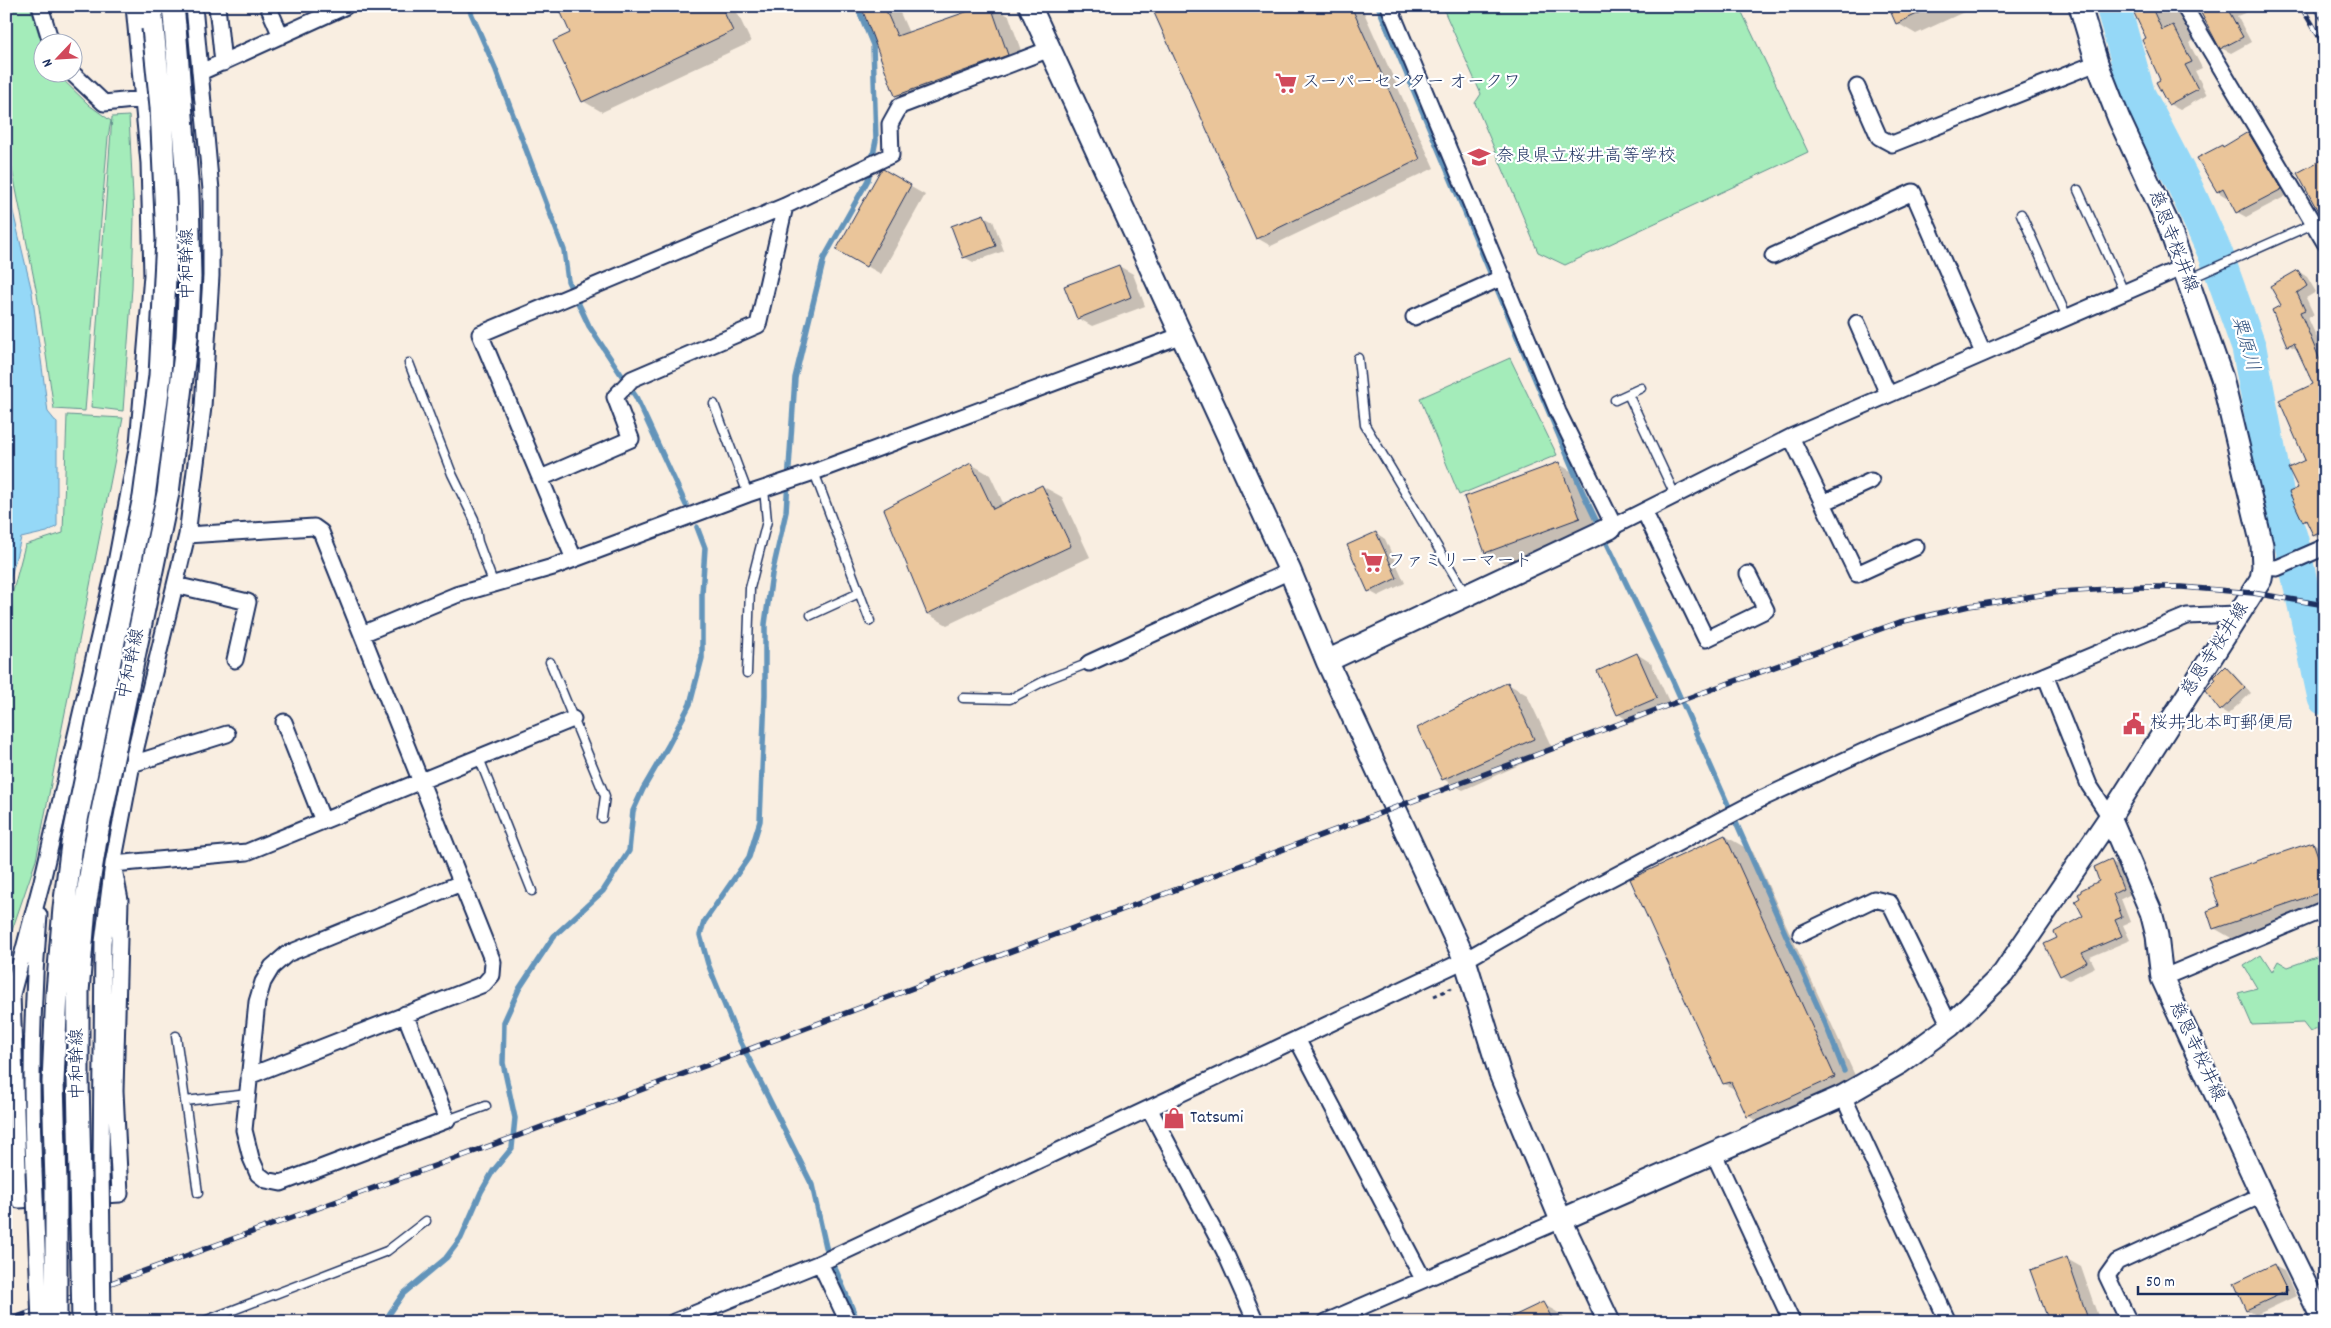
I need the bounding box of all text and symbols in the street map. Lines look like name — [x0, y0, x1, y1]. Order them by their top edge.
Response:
north arrow — [32, 32, 82, 82]
text: N — [37, 55, 59, 70]
supermarket icon: スーパーセンター オークワ — [1273, 70, 1299, 96]
place label: スーパーセンター オークワ — [1302, 71, 1521, 96]
school or university icon: 奈良県立桜井高等学校 — [1466, 144, 1492, 170]
place label: 奈良県立桜井高等学校 — [1496, 145, 1676, 170]
street label: 慈恩寺桜井線 — [2141, 187, 2203, 297]
street label: 中和幹線 — [176, 228, 201, 300]
water label: 粟原川 — [2223, 313, 2265, 375]
supermarket icon: ファミリーマート — [1359, 549, 1385, 575]
place label: ファミリーマート — [1388, 550, 1532, 575]
street label: 慈恩寺桜井線 — [2176, 598, 2256, 702]
street label: 中和幹線 — [112, 626, 152, 702]
public building icon: 桜井北本町郵便局 — [2121, 711, 2147, 737]
place label: 桜井北本町郵便局 — [2150, 712, 2294, 737]
street label: 慈恩寺桜井線 — [2162, 998, 2230, 1106]
street label: 中和幹線 — [66, 1028, 91, 1100]
shop icon: Tatsumi — [1161, 1105, 1187, 1131]
place label: Tatsumi — [1190, 1106, 1243, 1131]
scale bar — [2138, 1263, 2287, 1295]
text: 50 m — [2146, 1272, 2175, 1294]

